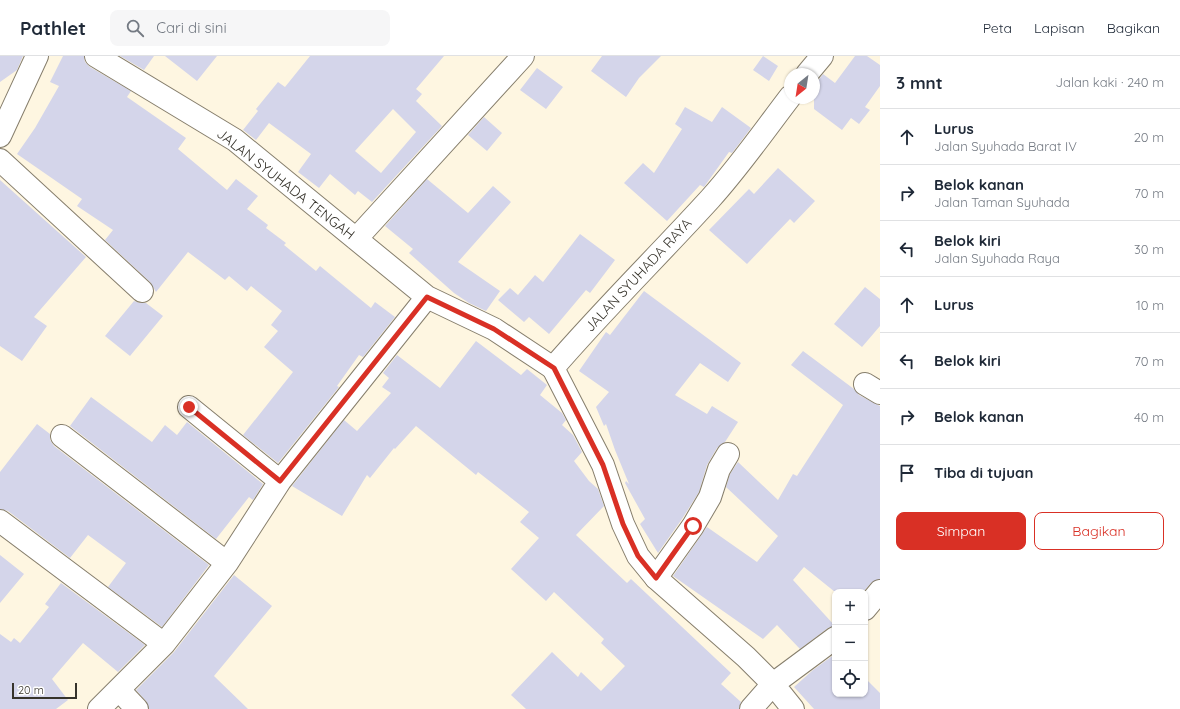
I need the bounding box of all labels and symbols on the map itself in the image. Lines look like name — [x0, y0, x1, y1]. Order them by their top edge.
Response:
north arrow — [784, 68, 820, 104]
street label: JALAN SYUHADA TENGAH — [213, 125, 359, 243]
street label: JALAN SYUHADA RAYA — [581, 214, 695, 336]
route end — [180, 398, 198, 416]
route start — [684, 517, 702, 535]
scale bar — [12, 681, 77, 700]

